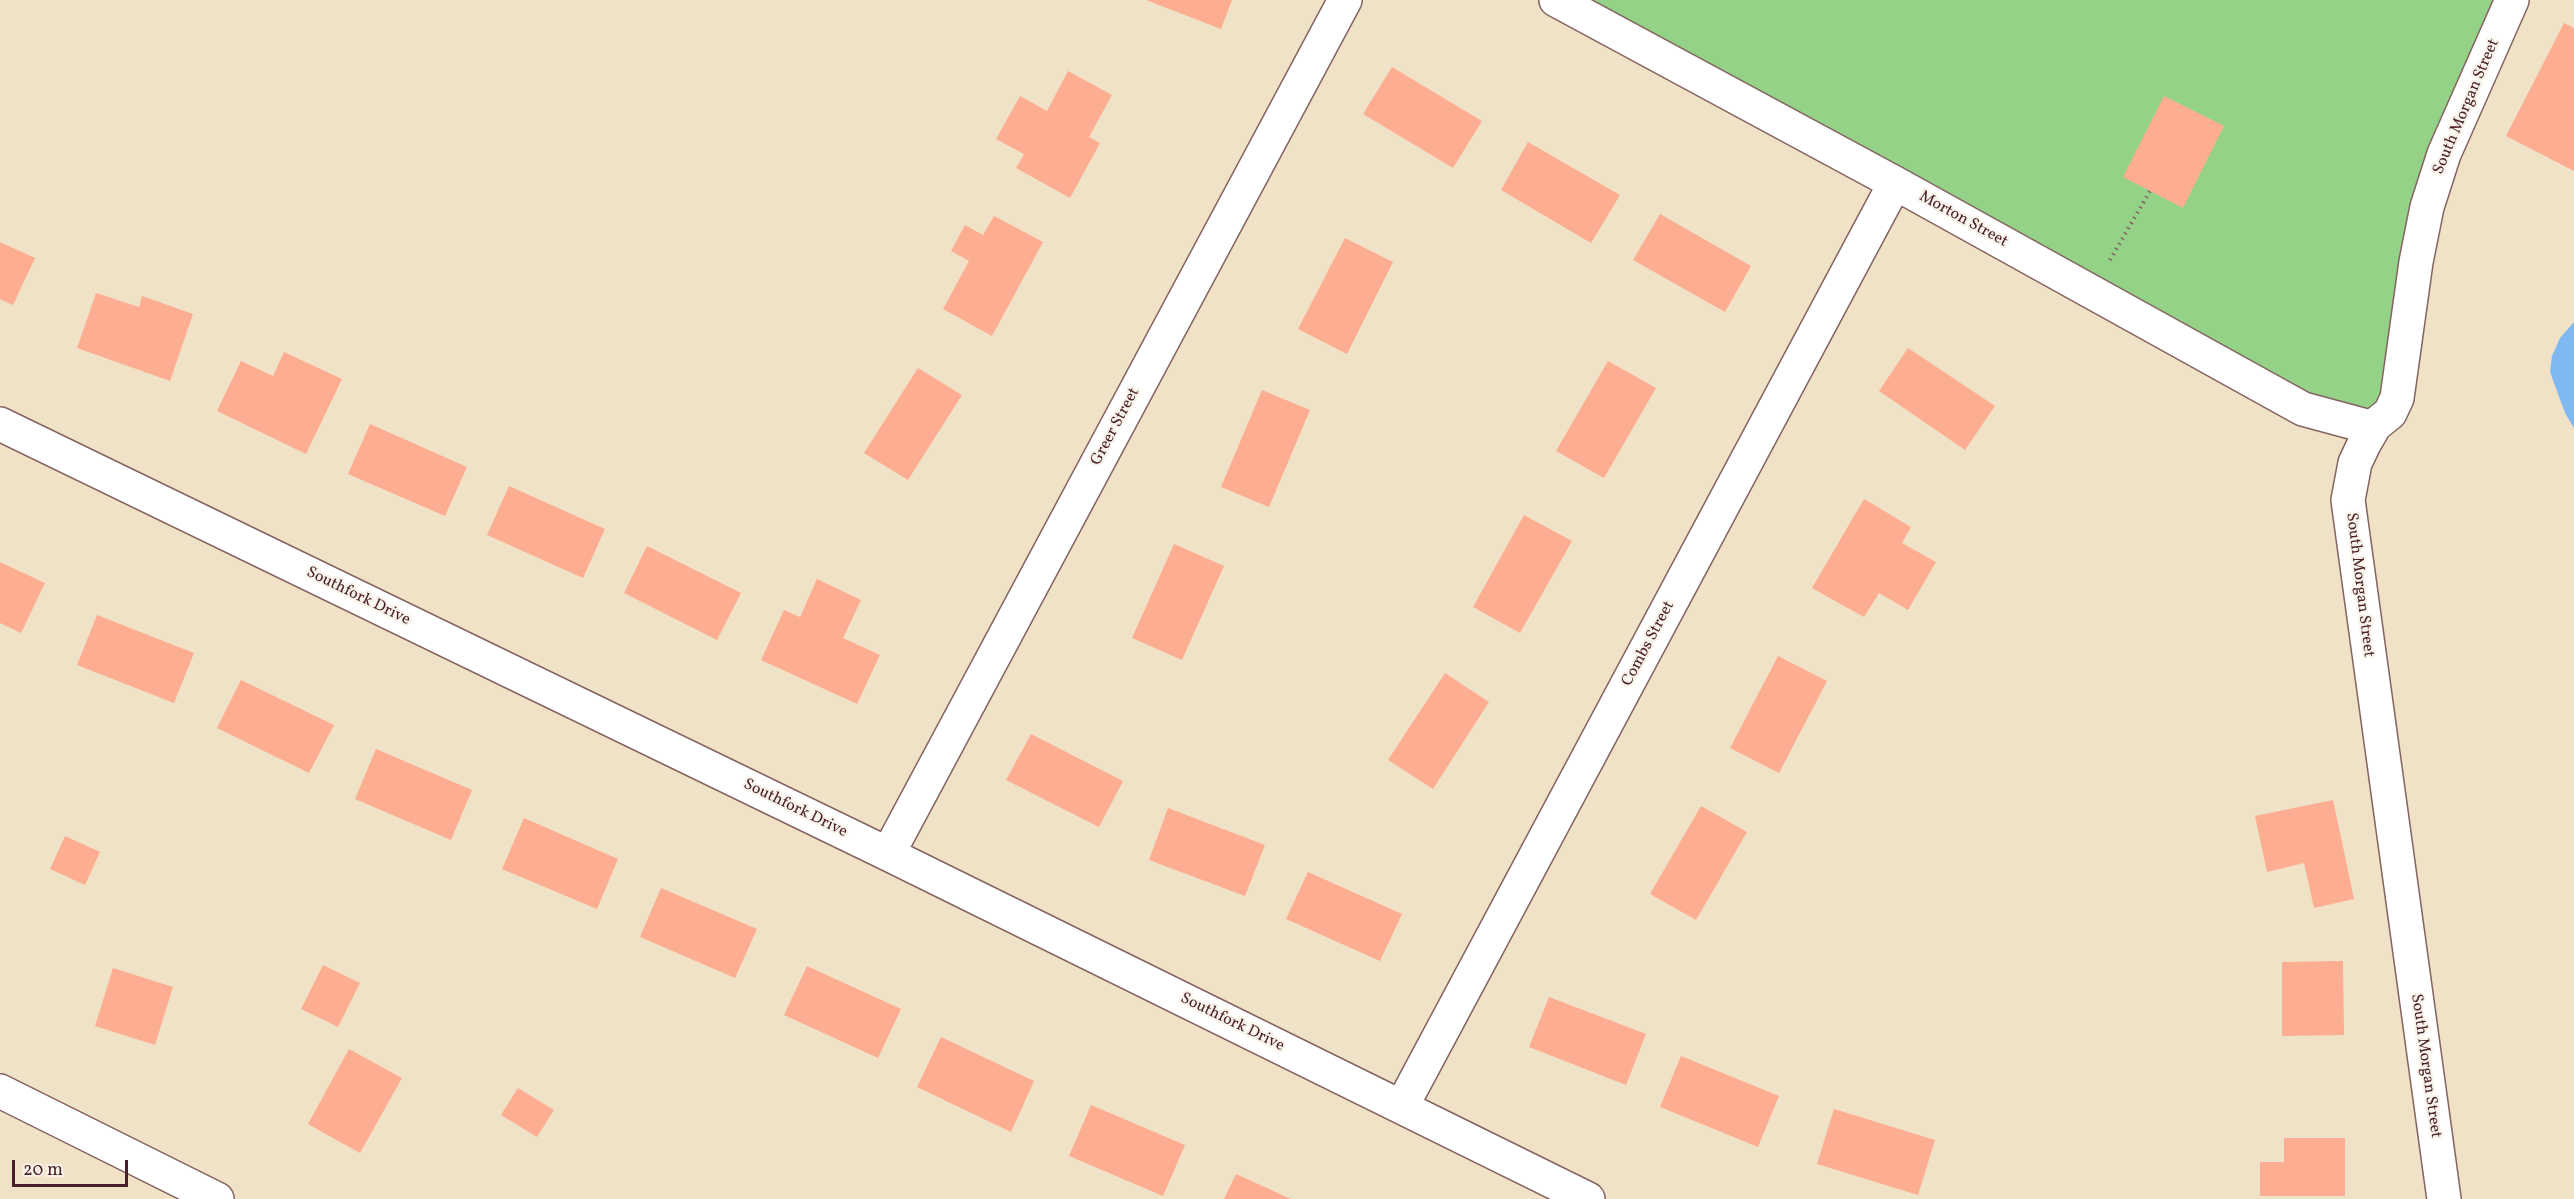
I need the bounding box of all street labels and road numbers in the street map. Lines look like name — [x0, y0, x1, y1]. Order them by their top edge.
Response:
street label: South Morgan Street — [2430, 36, 2504, 178]
street label: Morton Street — [1915, 188, 2011, 252]
street label: Greer Street — [1087, 385, 1145, 469]
street label: South Morgan Street — [2341, 512, 2377, 658]
street label: Southfork Drive — [303, 564, 413, 630]
street label: Combs Street — [1618, 598, 1680, 690]
street label: Southfork Drive — [740, 776, 850, 842]
street label: Southfork Drive — [1177, 990, 1287, 1056]
street label: South Morgan Street — [2405, 993, 2445, 1139]

